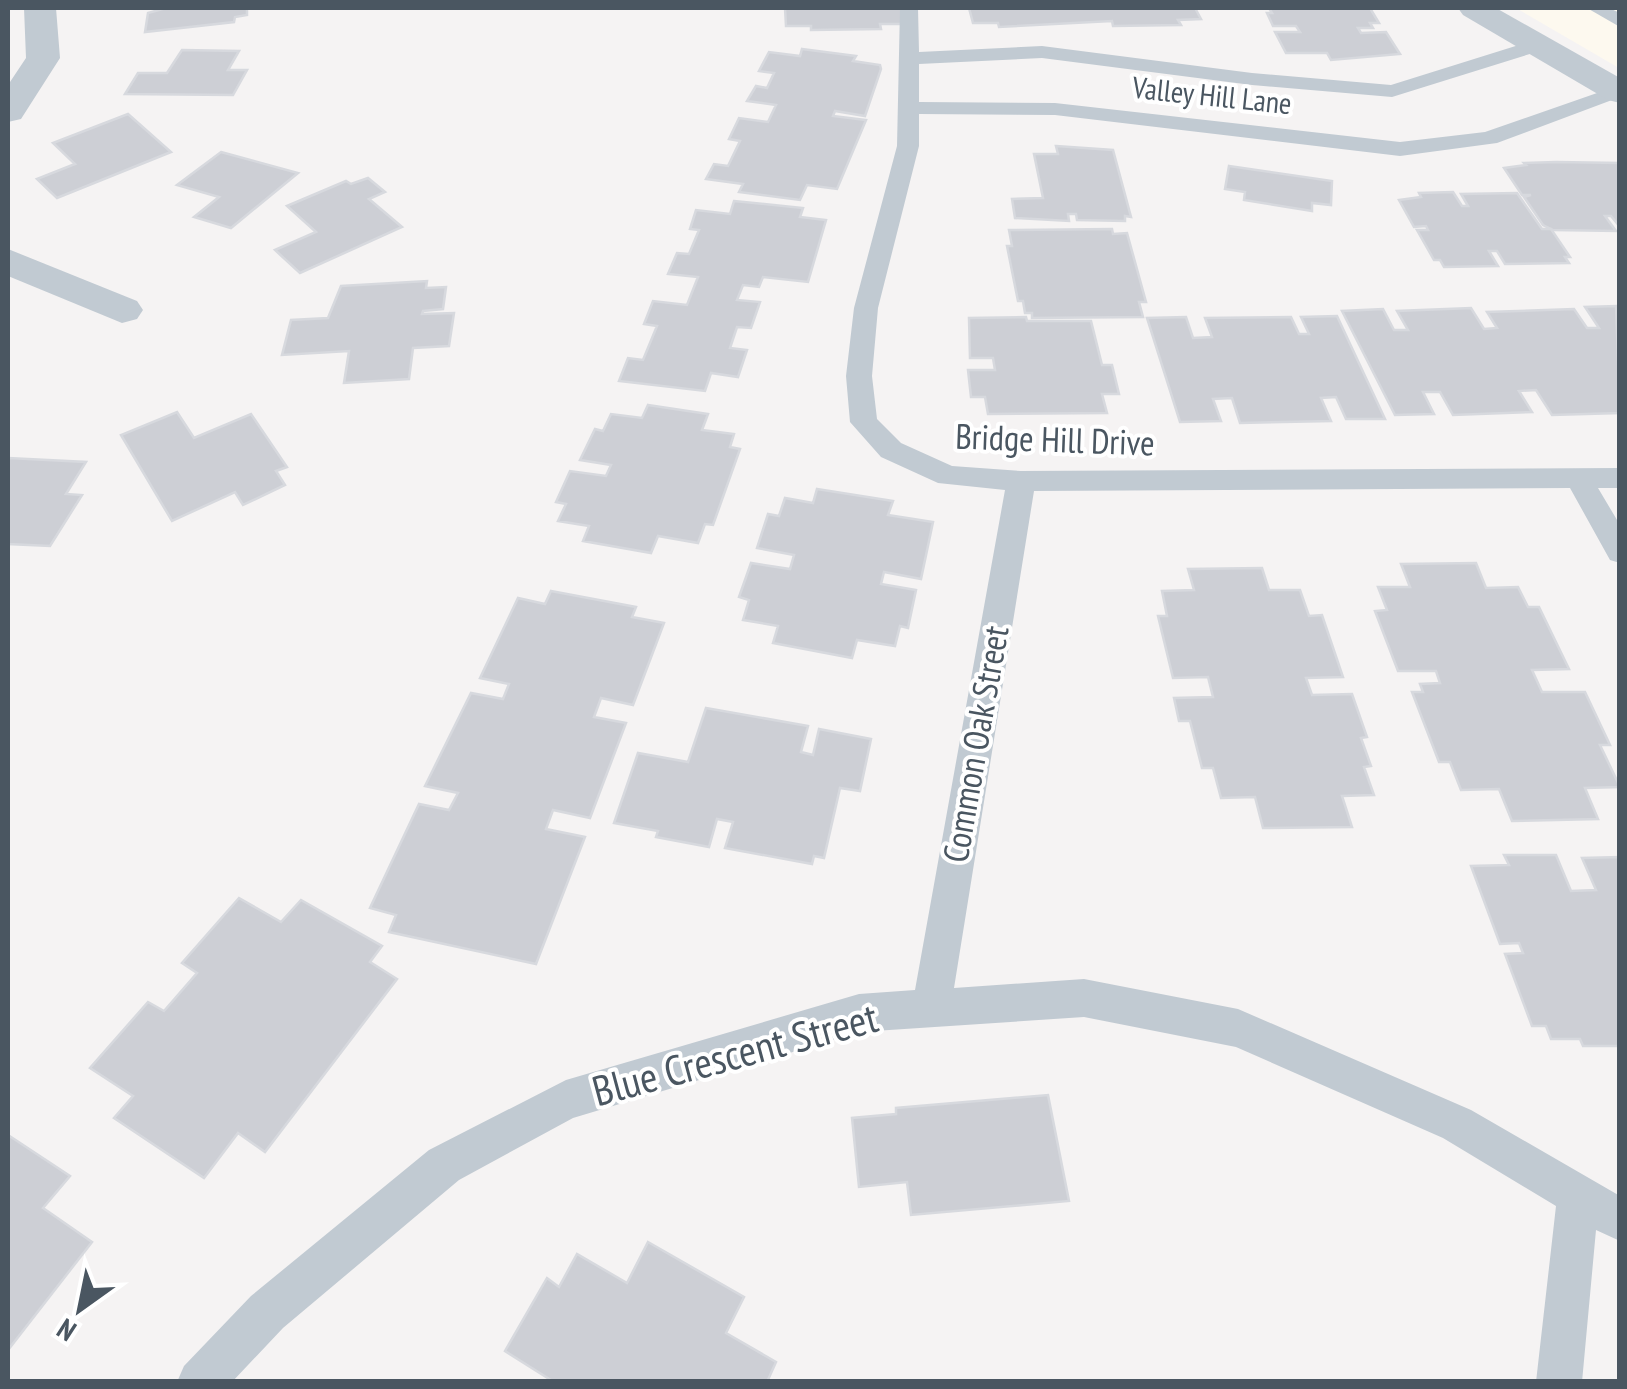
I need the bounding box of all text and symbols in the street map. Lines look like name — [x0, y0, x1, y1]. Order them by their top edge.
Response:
street label: Valley Hill Lane — [1130, 67, 1294, 122]
street label: Bridge Hill Drive — [955, 413, 1156, 465]
street label: Common Oak Street — [932, 622, 1019, 866]
street label: Blue Crescent Street — [586, 989, 884, 1118]
north arrow — [30, 1259, 130, 1359]
text: N — [50, 1311, 83, 1350]

